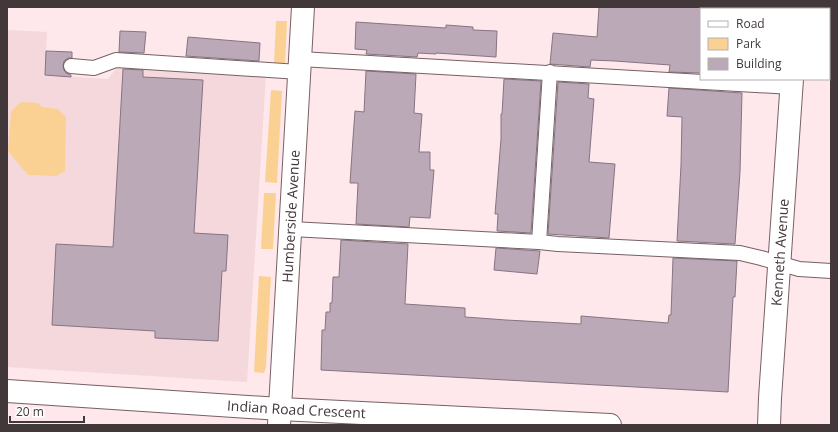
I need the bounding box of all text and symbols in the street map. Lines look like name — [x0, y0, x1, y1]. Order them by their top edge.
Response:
legend — [700, 8, 830, 80]
text: Road — [736, 15, 765, 32]
text: Park — [736, 35, 762, 52]
text: Building — [736, 55, 782, 72]
street label: Humberside Avenue — [277, 149, 304, 283]
street label: Kenneth Avenue — [766, 198, 793, 307]
street label: Indian Road Crescent — [226, 396, 366, 422]
scale bar — [10, 398, 84, 424]
text: 20 m — [16, 403, 44, 420]

